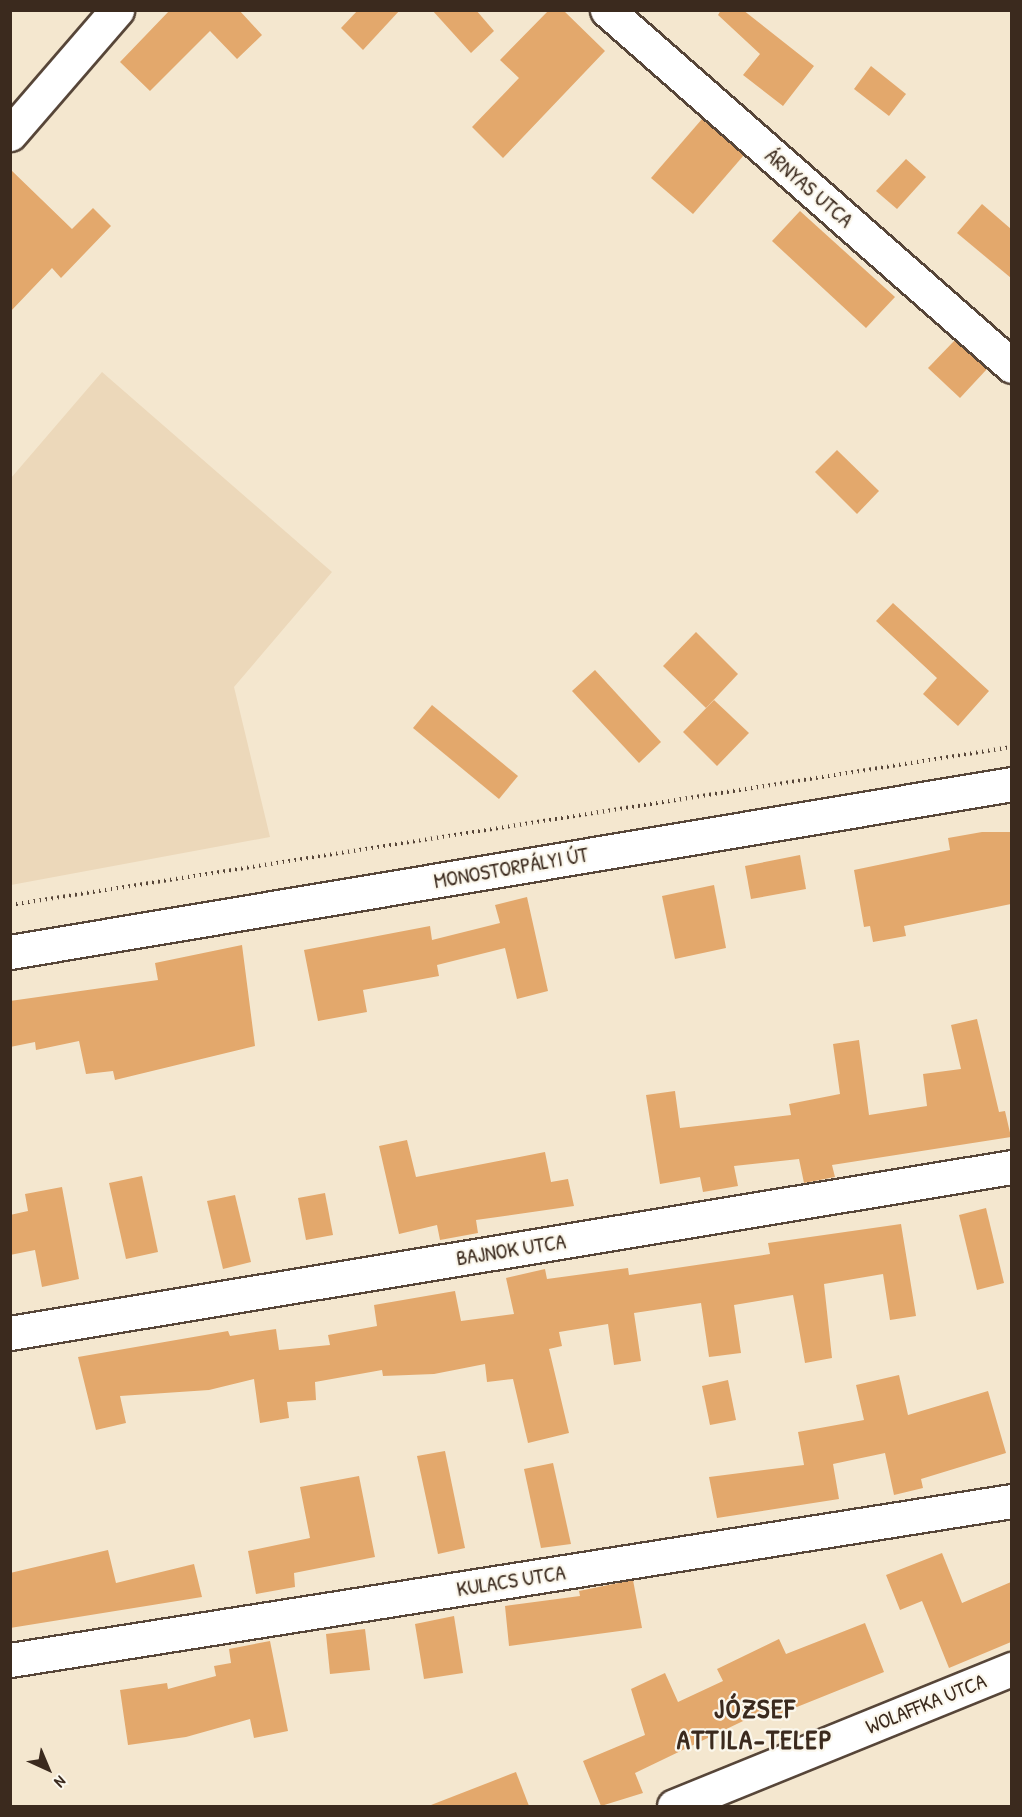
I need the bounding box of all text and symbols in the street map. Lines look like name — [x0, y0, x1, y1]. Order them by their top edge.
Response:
street label: ÁRNYAS UTCA — [760, 143, 858, 233]
street label: MONOSTORPÁLYI ÚT — [432, 842, 590, 894]
street label: BAJNOK UTCA — [454, 1229, 568, 1271]
street label: KULACS UTCA — [455, 1560, 567, 1602]
street label: WOLAFFKA UTCA — [862, 1668, 990, 1740]
district label: JÓZSEF ATTILA-TELEP — [677, 1692, 833, 1755]
north arrow — [18, 1739, 78, 1799]
text: N — [50, 1771, 71, 1793]

